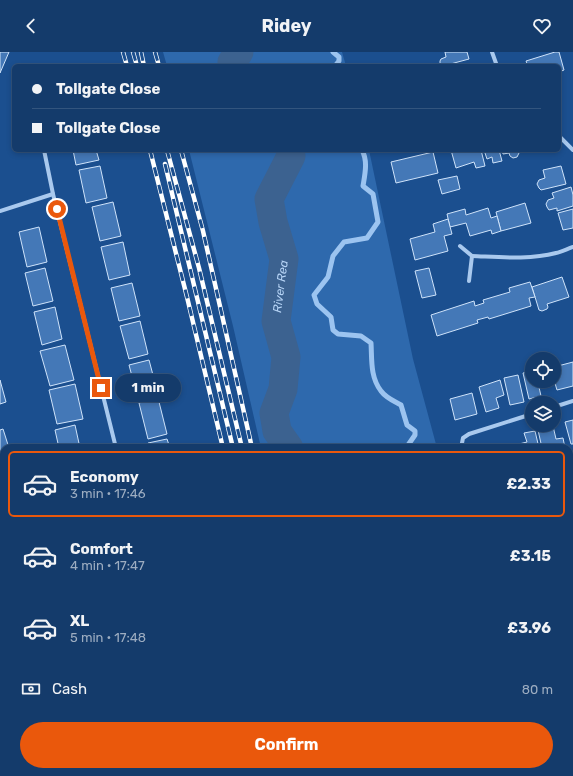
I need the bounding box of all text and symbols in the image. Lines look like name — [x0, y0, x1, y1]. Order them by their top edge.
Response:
icon: back — [20, 15, 42, 37]
text: Ridey — [262, 15, 311, 37]
icon: heart — [531, 15, 553, 37]
text: Tollgate Close — [56, 80, 160, 98]
text: Tollgate Close — [56, 119, 160, 137]
route start — [48, 200, 66, 218]
water label: River Rea — [270, 259, 291, 314]
map controls — [525, 352, 561, 432]
button: locate — [525, 352, 561, 388]
callout: 1 min — [115, 374, 181, 402]
route end — [92, 379, 110, 397]
text: 1 min — [131, 380, 165, 395]
button: layers — [525, 396, 561, 432]
icon: car — [22, 466, 58, 502]
text: Economy — [70, 468, 139, 486]
text: £2.33 — [506, 475, 551, 493]
text: 3 min · 17:46 — [70, 486, 146, 501]
icon: car — [22, 538, 58, 574]
text: Comfort — [70, 540, 133, 558]
text: £3.15 — [510, 547, 551, 565]
text: 4 min · 17:47 — [70, 558, 145, 573]
icon: car — [22, 610, 58, 646]
text: XL — [70, 612, 89, 630]
text: £3.96 — [507, 619, 551, 637]
text: 5 min · 17:48 — [70, 630, 146, 645]
icon: cash — [20, 678, 42, 700]
text: Cash — [52, 680, 87, 698]
text: 80 m — [522, 682, 553, 697]
button: Confirm — [20, 722, 553, 768]

